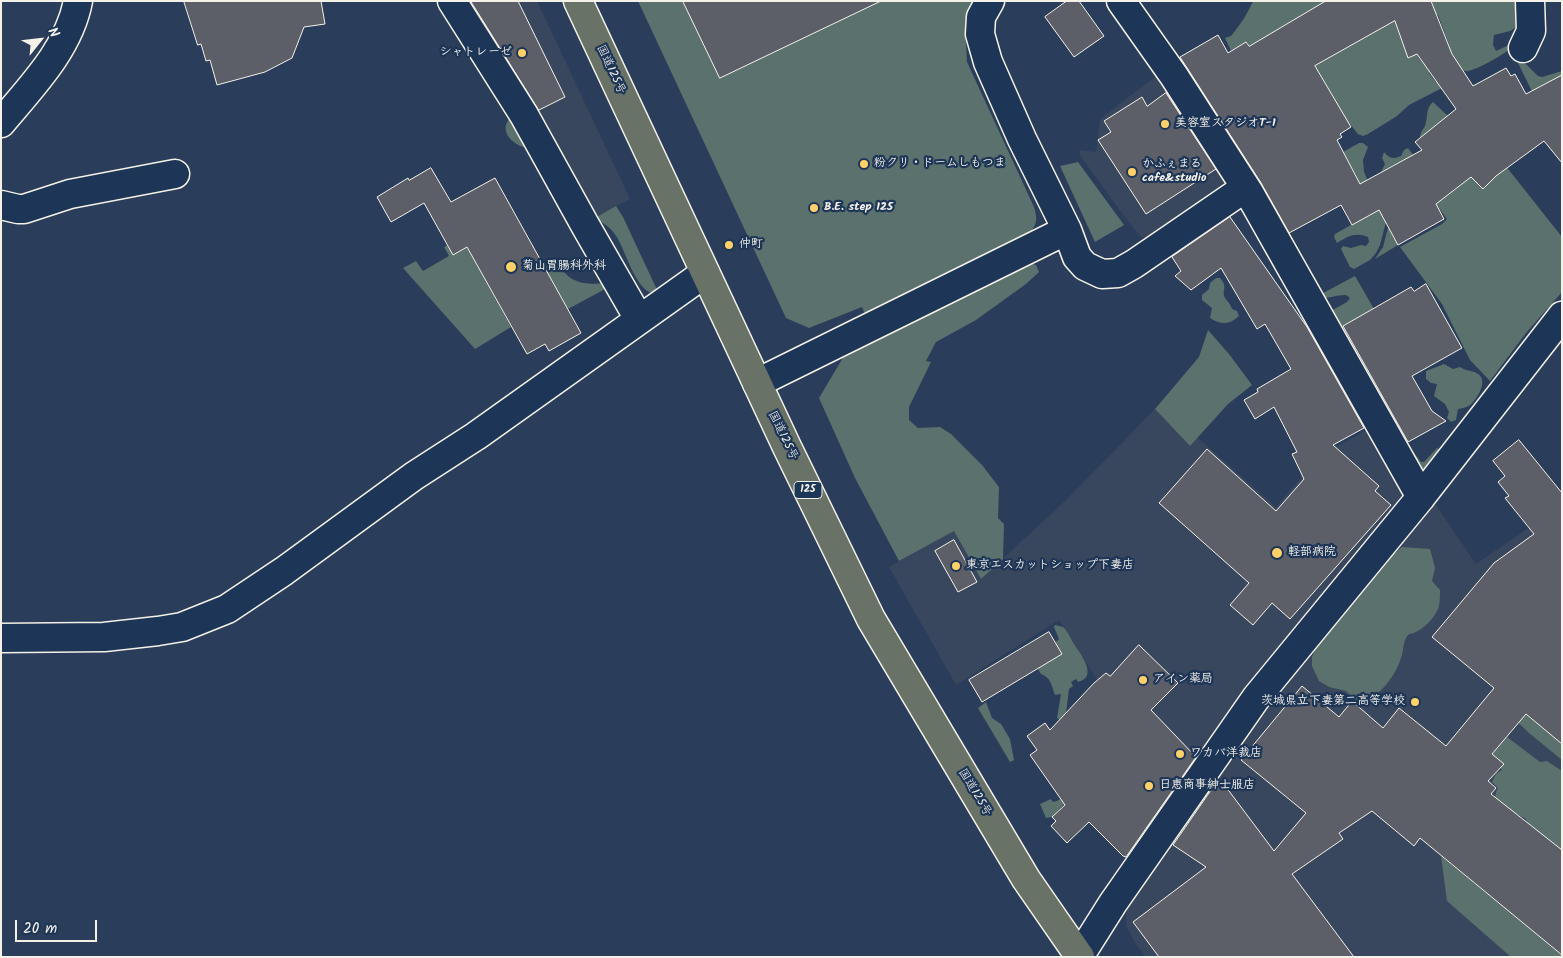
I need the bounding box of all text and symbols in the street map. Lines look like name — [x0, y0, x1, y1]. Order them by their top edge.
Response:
north arrow — [15, 15, 65, 65]
text: N — [41, 24, 65, 42]
street label: 国道125号 — [592, 43, 628, 97]
place label: シャトレーゼ — [440, 46, 512, 60]
marker: シャトレーゼ — [516, 47, 528, 59]
place label: 美容室スタジオT-1 — [1175, 117, 1276, 131]
marker: 美容室スタジオT-1 — [1159, 118, 1171, 130]
place label: 粉クリ・ドームしもつま — [874, 157, 1006, 171]
marker: 粉クリ・ドームしもつま — [858, 158, 870, 170]
place label: かふぇまる cafe&studio — [1142, 158, 1206, 186]
marker: かふぇまる cafe&studio — [1126, 166, 1138, 178]
place label: B.E. step 125 — [824, 201, 893, 215]
marker: B.E. step 125 — [808, 202, 820, 214]
place label: 仲町 — [739, 238, 763, 252]
marker: 仲町 — [723, 239, 735, 251]
marker: 菊山胃腸科外科 — [504, 260, 518, 274]
place label: 菊山胃腸科外科 — [522, 260, 606, 274]
street label: 国道125号 — [764, 409, 800, 463]
road number: 125 — [794, 482, 822, 498]
marker: 軽部病院 — [1270, 546, 1284, 560]
place label: 軽部病院 — [1288, 546, 1336, 560]
place label: 東京エスカットショップ下妻店 — [966, 559, 1134, 573]
marker: 東京エスカットショップ下妻店 — [950, 560, 962, 572]
place label: アイン薬局 — [1153, 673, 1213, 687]
marker: アイン薬局 — [1137, 674, 1149, 686]
place label: 茨城県立下妻第二高等学校 — [1261, 695, 1405, 709]
marker: 茨城県立下妻第二高等学校 — [1409, 696, 1421, 708]
place label: ワカバ洋裁店 — [1190, 747, 1262, 761]
marker: ワカバ洋裁店 — [1174, 748, 1186, 760]
street label: 国道125号 — [954, 766, 994, 820]
place label: 日恵商事紳士服店 — [1159, 779, 1255, 793]
marker: 日恵商事紳士服店 — [1143, 780, 1155, 792]
scale bar — [18, 910, 100, 942]
text: 20 m — [23, 917, 57, 941]

